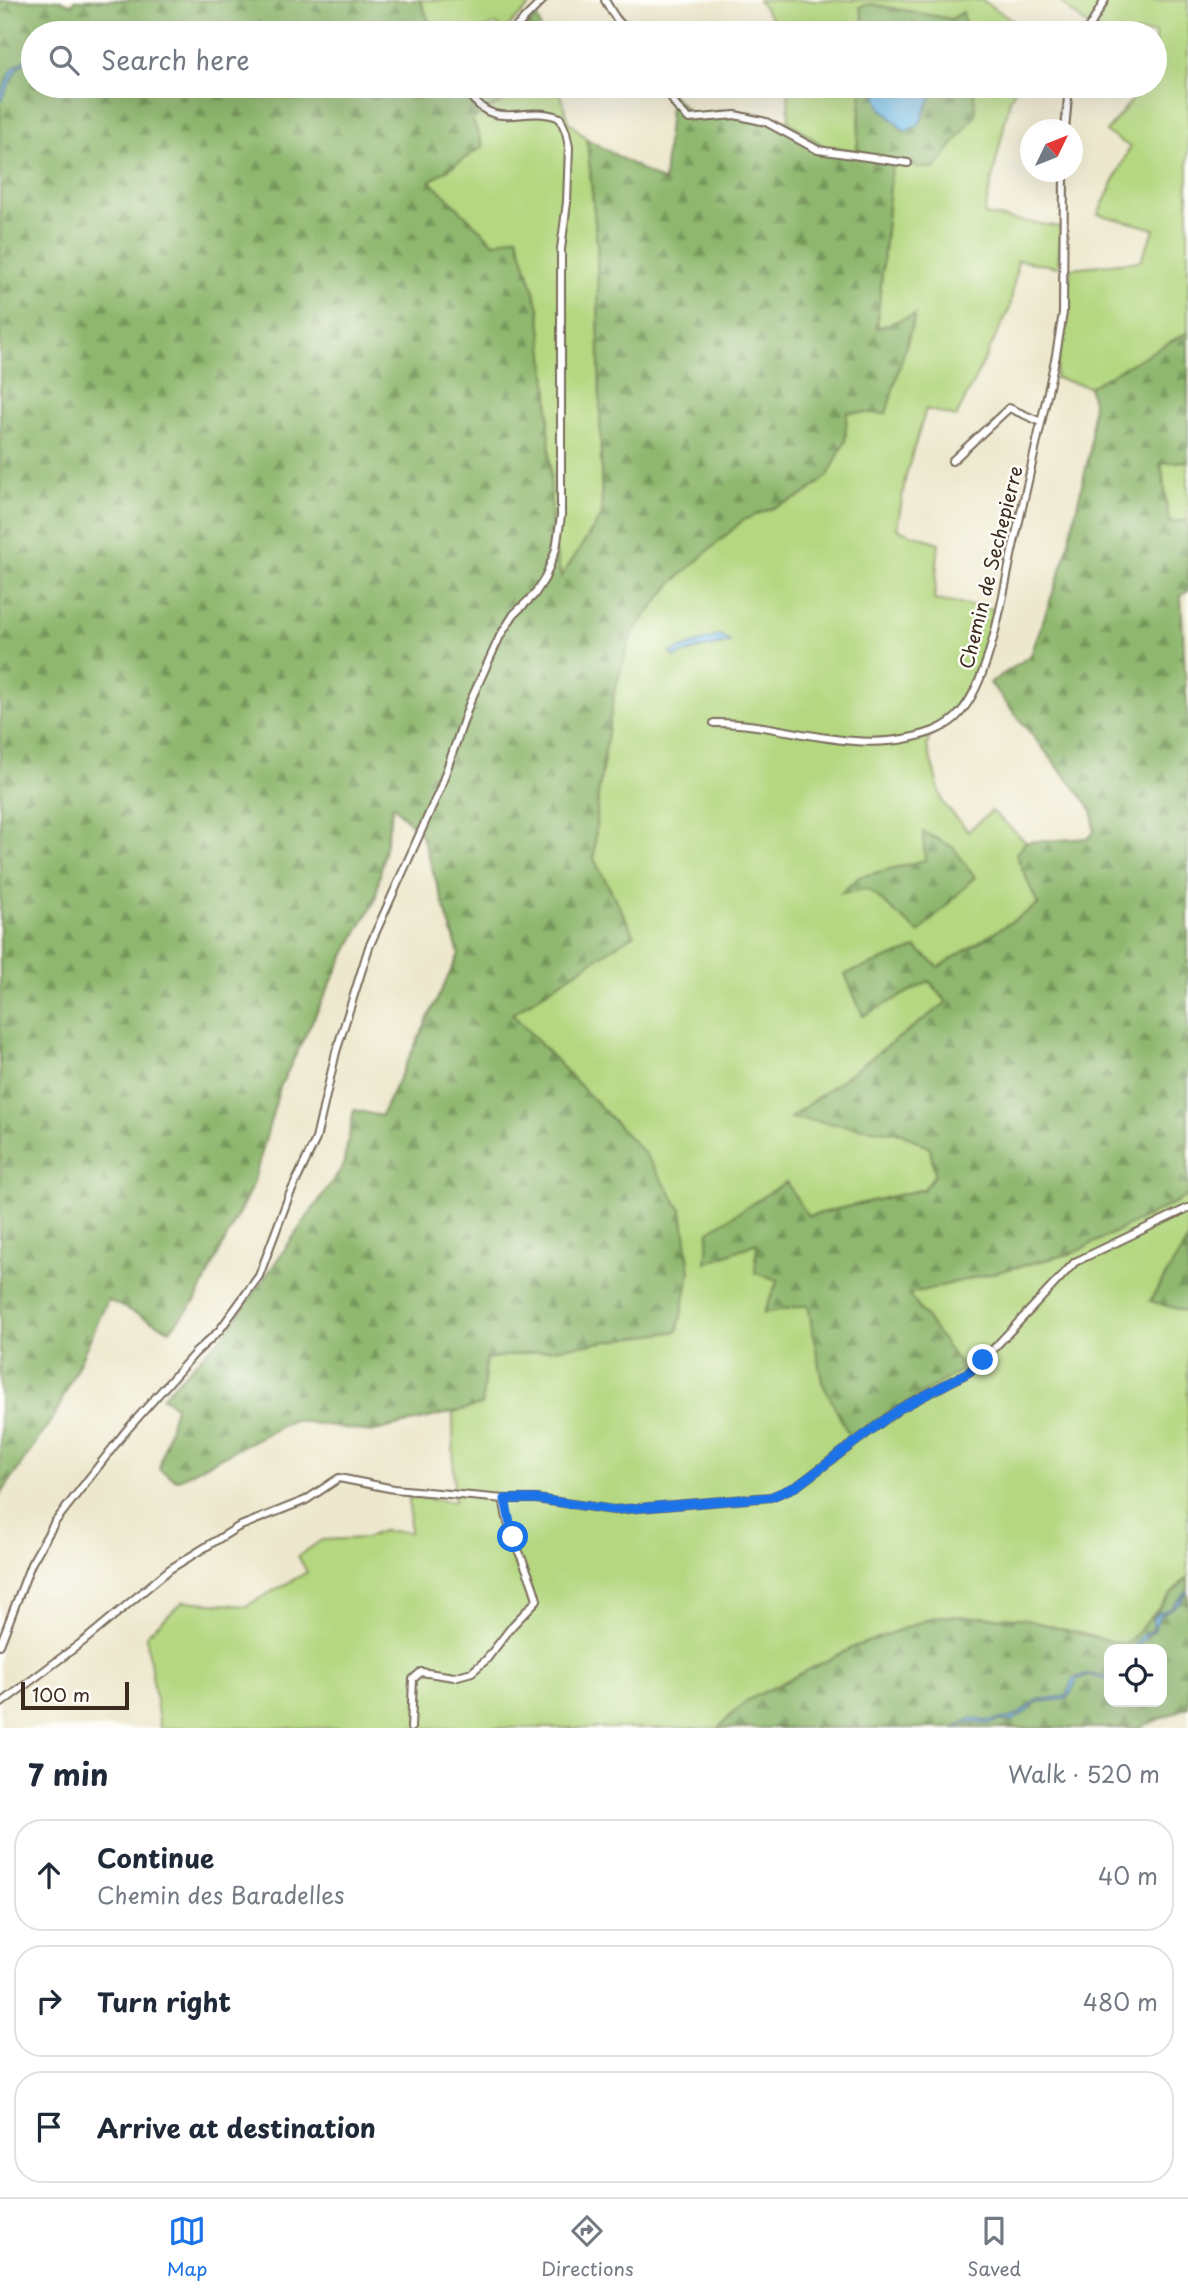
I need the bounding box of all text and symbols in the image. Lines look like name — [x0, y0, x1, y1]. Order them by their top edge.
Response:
search box — [21, 21, 1167, 98]
text: Search here — [101, 40, 250, 79]
icon: search — [45, 41, 83, 79]
north arrow — [1020, 119, 1083, 182]
street label: Chemin de Sechepierre — [951, 463, 1029, 671]
route end — [967, 1344, 998, 1375]
route start — [497, 1521, 528, 1552]
map controls — [1104, 1644, 1167, 1707]
button: locate — [1104, 1644, 1167, 1707]
scale bar — [21, 1679, 130, 1711]
text: 100 m — [32, 1680, 90, 1708]
text: 7 min — [28, 1751, 109, 1796]
text: Walk · 520 m — [1008, 1756, 1160, 1791]
text: Continue — [97, 1838, 214, 1877]
icon: ahead — [30, 1856, 68, 1894]
text: 40 m — [1098, 1858, 1158, 1893]
text: Chemin des Baradelles — [97, 1877, 345, 1912]
icon: right — [30, 1982, 68, 2020]
text: Turn right — [97, 1982, 231, 2021]
text: 480 m — [1083, 1984, 1158, 2019]
icon: arrive — [30, 2108, 68, 2146]
text: Arrive at destination — [97, 2108, 376, 2147]
tab: Map — [167, 2212, 207, 2282]
tab: Directions — [541, 2212, 634, 2282]
tab: Saved — [967, 2212, 1021, 2282]

